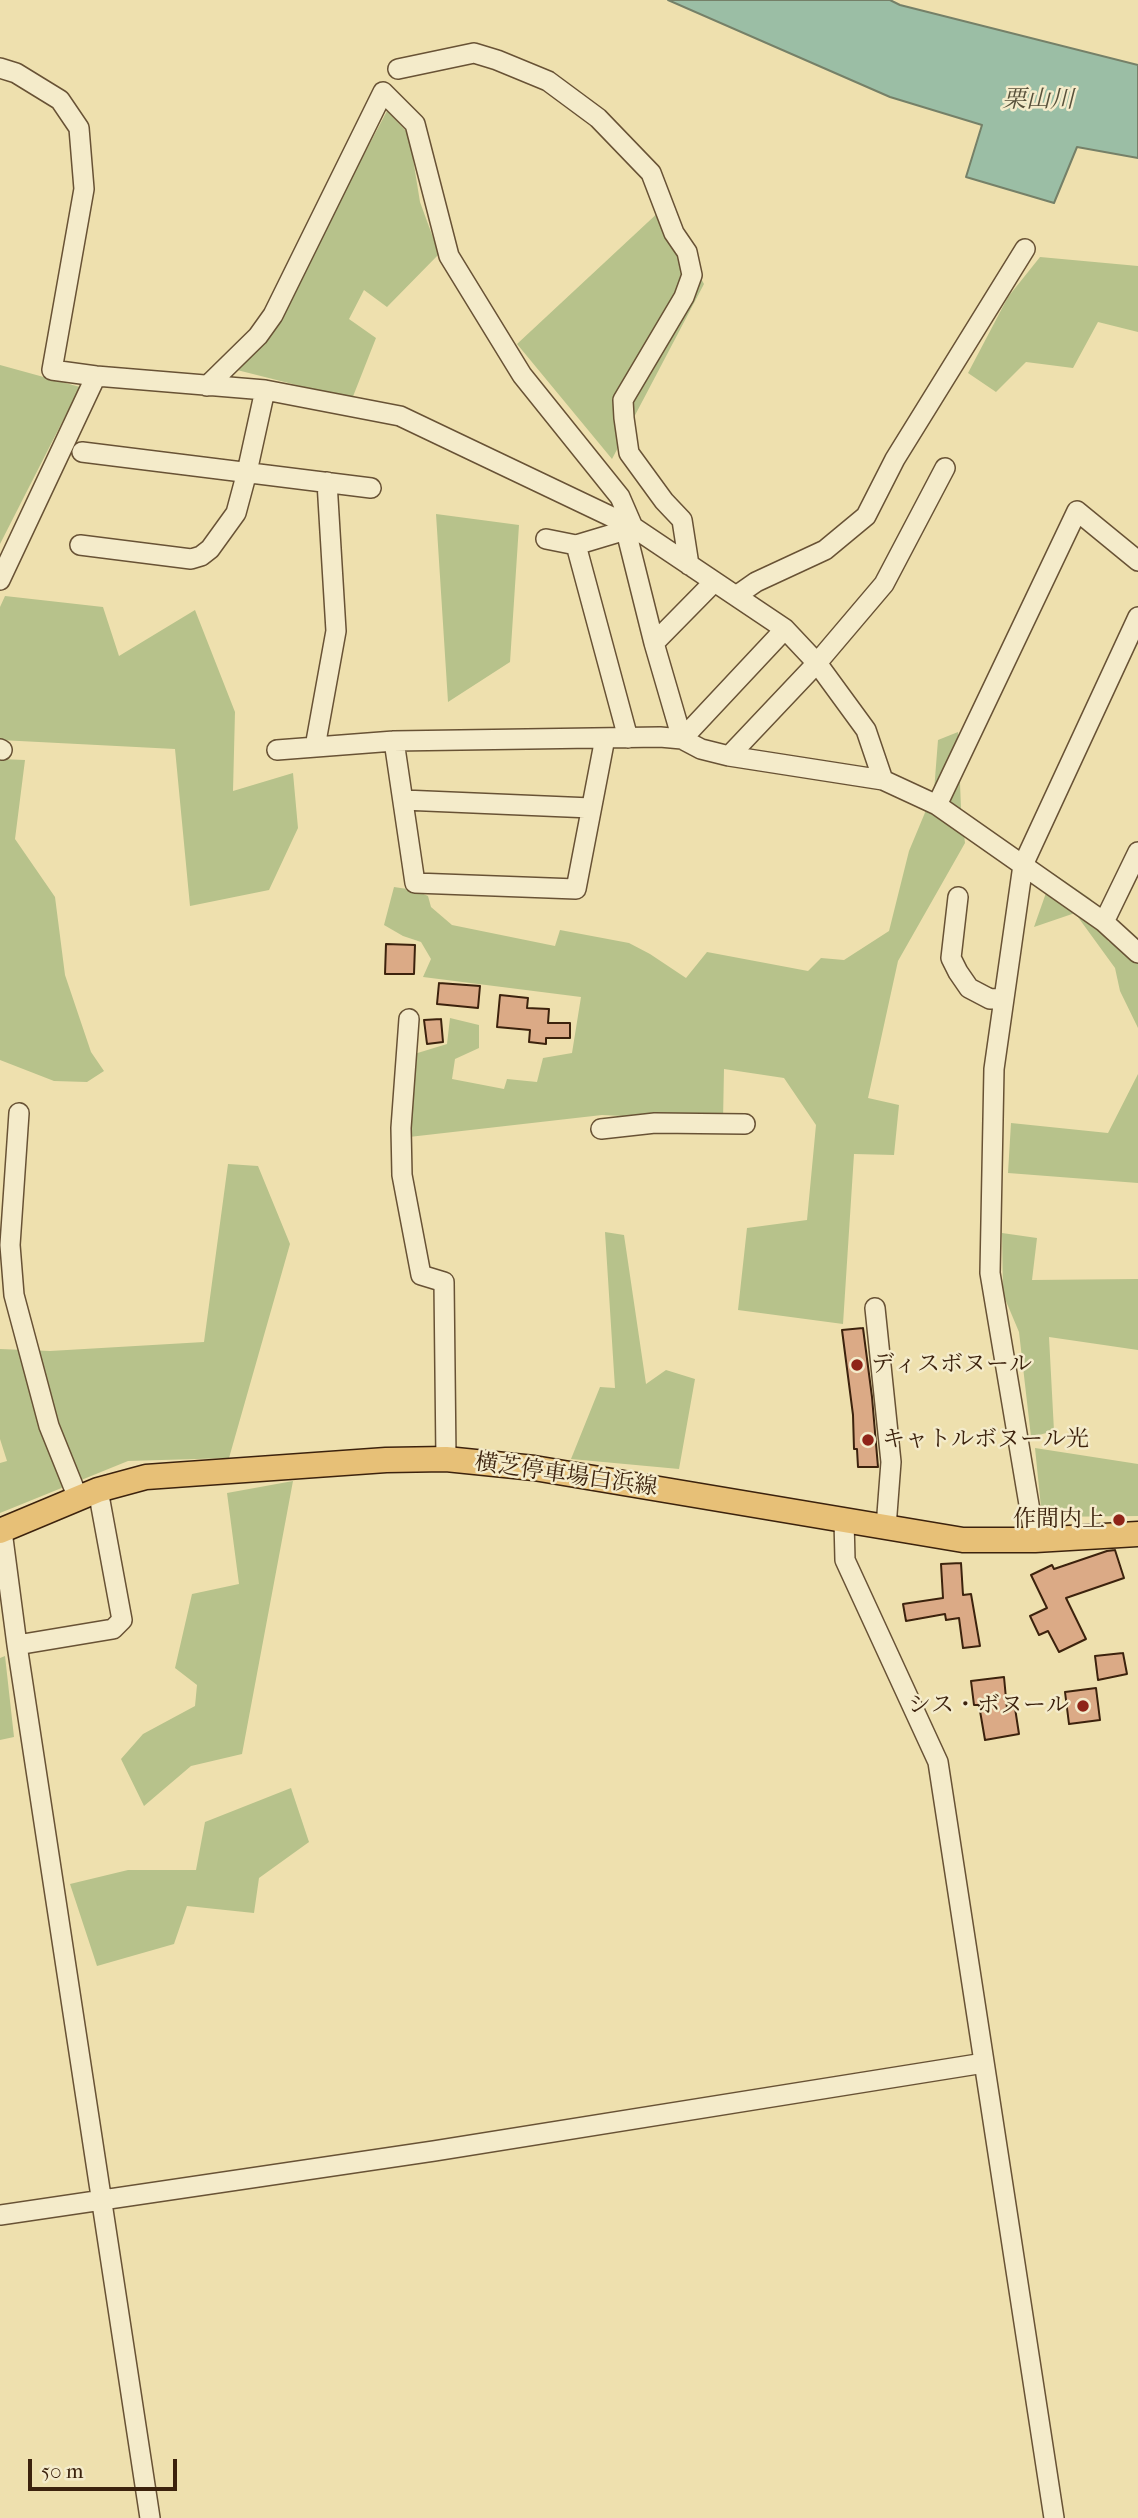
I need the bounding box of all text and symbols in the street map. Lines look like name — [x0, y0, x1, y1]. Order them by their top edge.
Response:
water label: 栗山川 — [1002, 87, 1074, 115]
place label: ディスボヌール — [871, 1351, 1032, 1379]
marker: ディスボヌール — [849, 1357, 865, 1373]
place label: キャトルボヌール光 — [882, 1426, 1089, 1454]
marker: キャトルボヌール光 — [860, 1432, 876, 1448]
street label: 横芝停車場白浜線 — [473, 1450, 659, 1502]
place label: 作間内上 — [1013, 1506, 1105, 1534]
marker: 作間内上 — [1111, 1512, 1127, 1528]
place label: シス・ボヌール — [908, 1692, 1069, 1720]
marker: シス・ボヌール — [1075, 1698, 1091, 1714]
scale bar — [32, 2444, 180, 2488]
text: 50 m — [41, 2459, 84, 2483]

